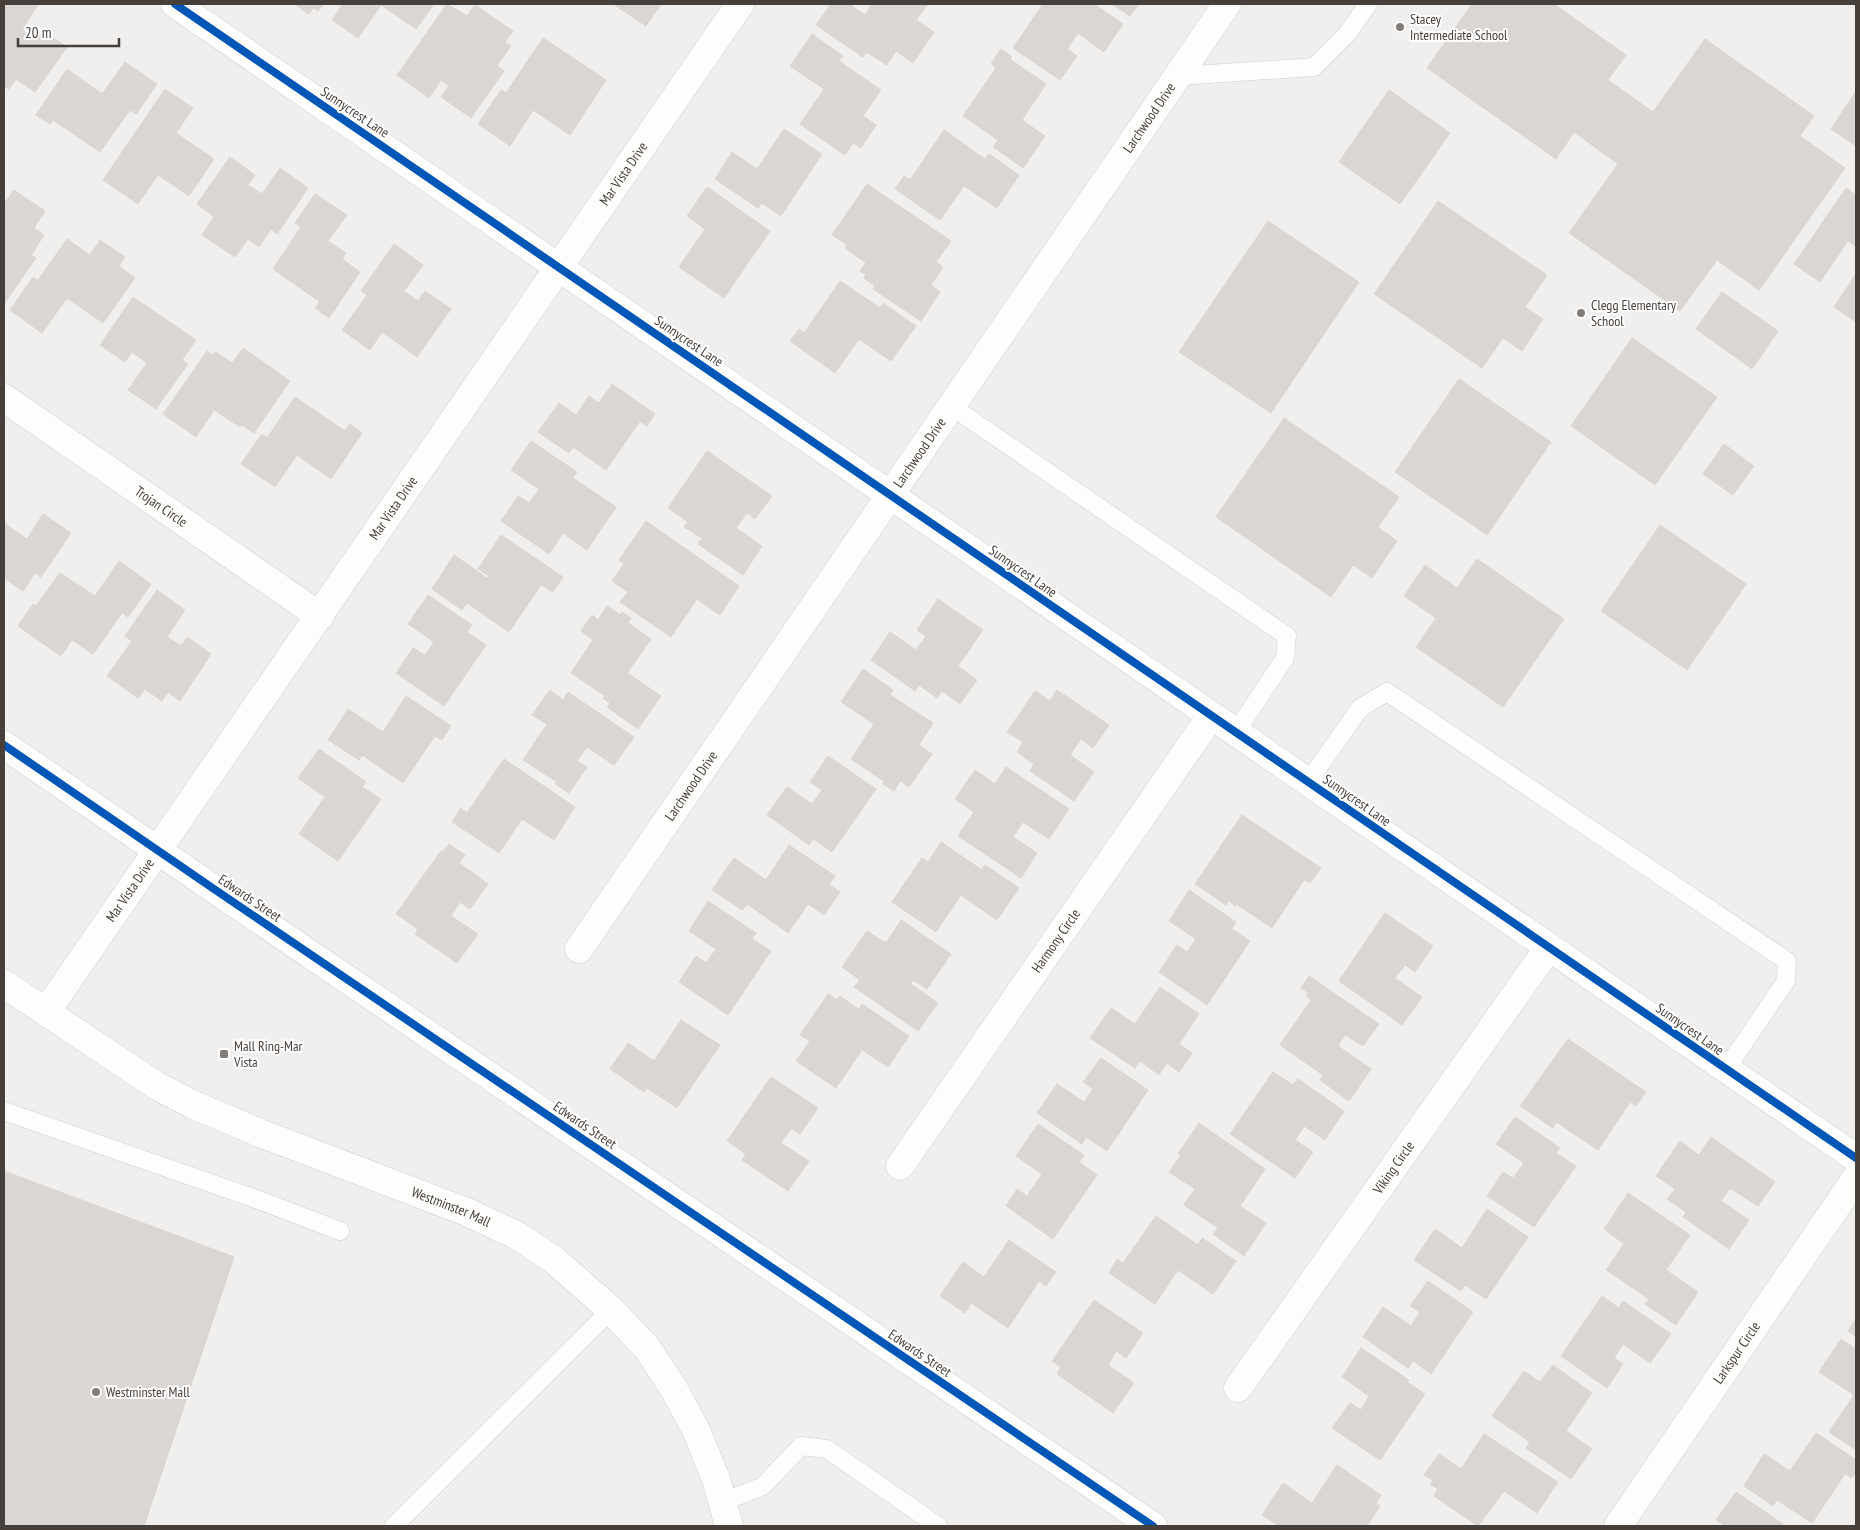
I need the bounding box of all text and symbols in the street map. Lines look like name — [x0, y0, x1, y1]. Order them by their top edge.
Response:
place label: Stacey Intermediate School — [1410, 10, 1508, 44]
scale bar — [18, 15, 119, 47]
marker: Stacey Intermediate School — [1394, 21, 1406, 33]
text: 20 m — [25, 23, 51, 42]
street label: Larchwood Drive — [1119, 79, 1179, 156]
street label: Sunnycrest Lane — [317, 82, 393, 142]
street label: Mar Vista Drive — [595, 138, 652, 209]
place label: Clegg Elementary School — [1591, 296, 1677, 330]
marker: Clegg Elementary School — [1575, 307, 1587, 319]
street label: Sunnycrest Lane — [651, 311, 727, 371]
street label: Larchwood Drive — [889, 414, 950, 491]
street label: Mar Vista Drive — [365, 473, 421, 543]
street label: Trojan Circle — [131, 482, 191, 531]
street label: Sunnycrest Lane — [986, 541, 1061, 601]
street label: Larchwood Drive — [661, 747, 721, 824]
street label: Sunnycrest Lane — [1320, 770, 1395, 830]
street label: Mar Vista Drive — [102, 855, 158, 925]
street label: Edwards Street — [215, 870, 285, 926]
street label: Harmony Circle — [1027, 905, 1084, 976]
street label: Sunnycrest Lane — [1653, 999, 1728, 1059]
place label: Mall Ring-Mar Vista — [233, 1037, 303, 1071]
marker: Mall Ring-Mar Vista — [218, 1048, 230, 1060]
street label: Edwards Street — [550, 1097, 620, 1153]
street label: Viking Circle — [1368, 1137, 1419, 1198]
street label: Westminster Mall — [409, 1183, 494, 1231]
street label: Larkspur Circle — [1709, 1318, 1764, 1387]
street label: Edwards Street — [885, 1325, 955, 1381]
place label: Westminster Mall — [106, 1383, 190, 1401]
marker: Westminster Mall — [90, 1386, 102, 1398]

